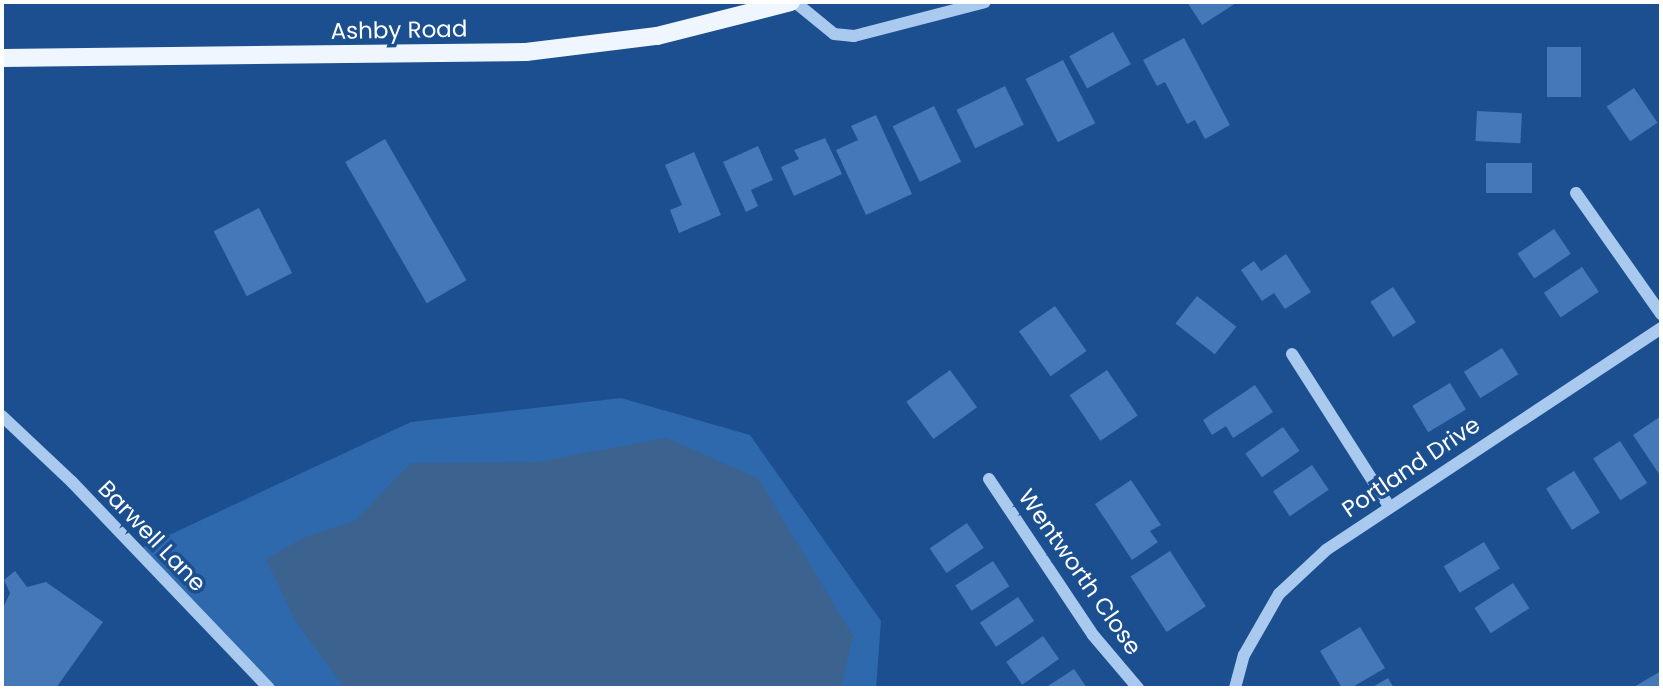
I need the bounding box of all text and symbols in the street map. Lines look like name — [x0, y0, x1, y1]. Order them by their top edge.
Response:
street label: Ashby Road — [330, 15, 468, 45]
street label: Portland Drive — [1337, 411, 1485, 523]
street label: Barwell Lane — [92, 475, 212, 597]
street label: Wentworth Close — [1013, 484, 1147, 660]

